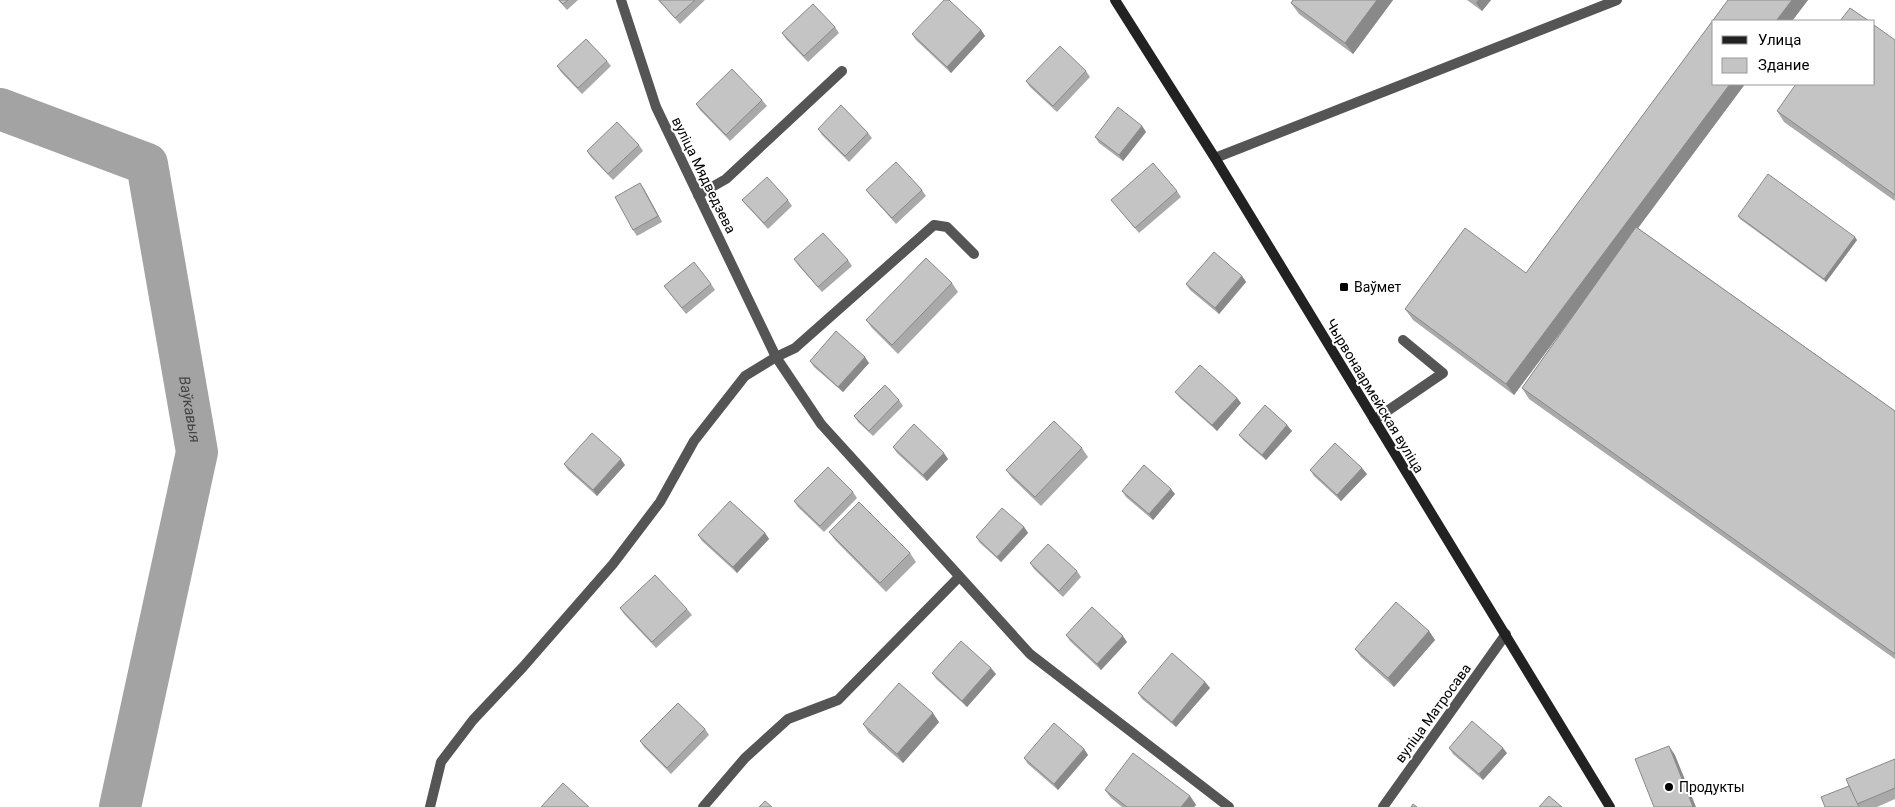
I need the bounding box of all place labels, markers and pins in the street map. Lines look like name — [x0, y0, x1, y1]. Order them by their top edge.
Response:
place label: Ваўмет — [1354, 279, 1402, 295]
marker: Ваўмет — [1338, 281, 1350, 293]
place label: Продукты — [1679, 779, 1745, 795]
marker: Продукты — [1663, 781, 1675, 793]

